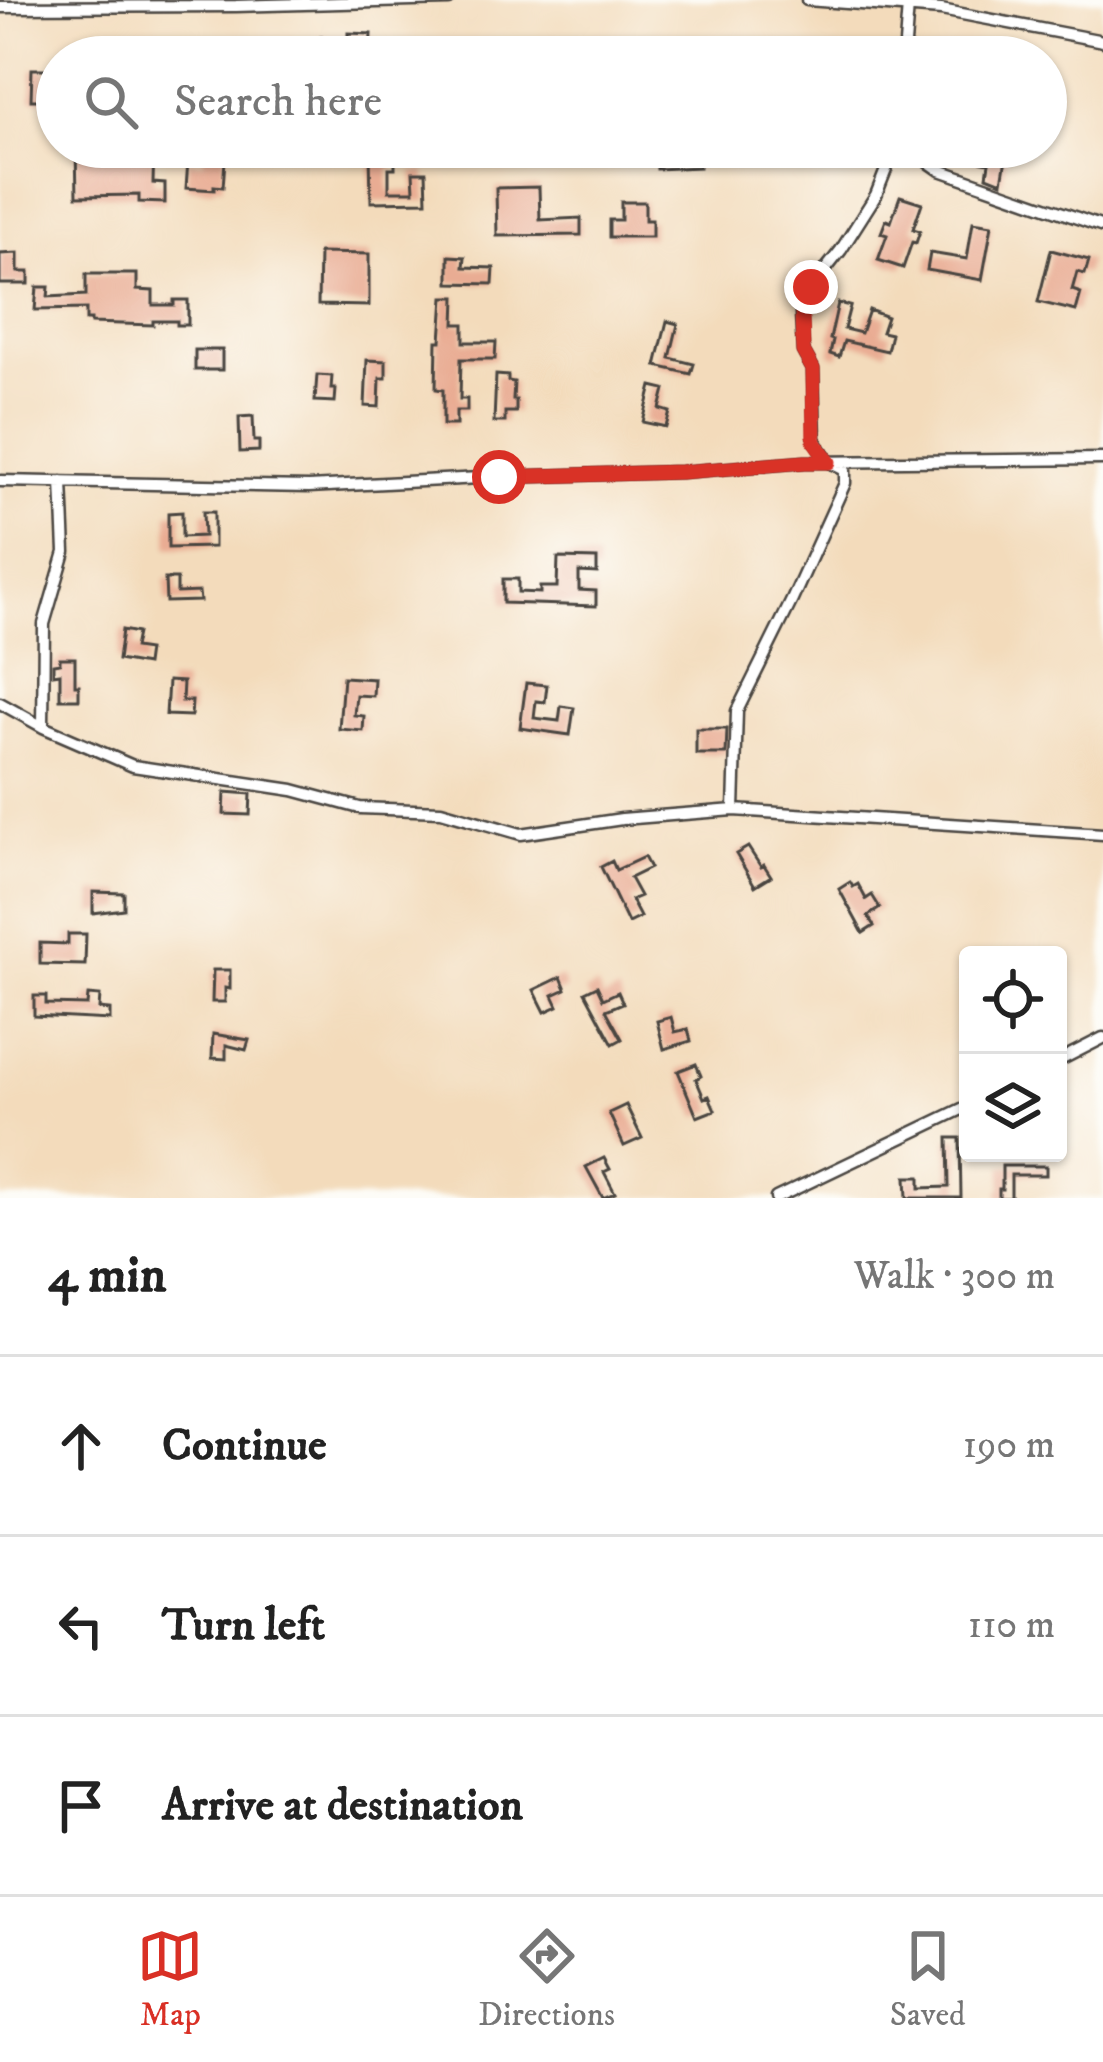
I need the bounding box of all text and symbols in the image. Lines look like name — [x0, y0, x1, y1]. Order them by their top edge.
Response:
search box — [36, 36, 1067, 168]
icon: search — [78, 69, 144, 135]
text: Search here — [174, 74, 382, 130]
route end — [784, 260, 838, 314]
route start — [472, 450, 526, 504]
map controls — [959, 946, 1067, 1162]
button: locate — [959, 946, 1067, 1054]
button: layers — [959, 1054, 1067, 1162]
text: 4 min — [48, 1244, 166, 1308]
text: Walk · 300 m — [854, 1252, 1055, 1301]
icon: ahead — [48, 1413, 114, 1479]
text: Continue — [162, 1418, 327, 1474]
text: 190 m — [963, 1421, 1055, 1470]
icon: left — [48, 1593, 114, 1659]
text: Turn left — [162, 1598, 325, 1654]
text: 110 m — [968, 1601, 1055, 1650]
icon: arrive — [48, 1773, 114, 1839]
text: Arrive at destination — [162, 1778, 523, 1834]
tab: Map — [137, 1923, 203, 2036]
tab: Directions — [478, 1923, 615, 2036]
tab: Saved — [890, 1923, 966, 2036]

